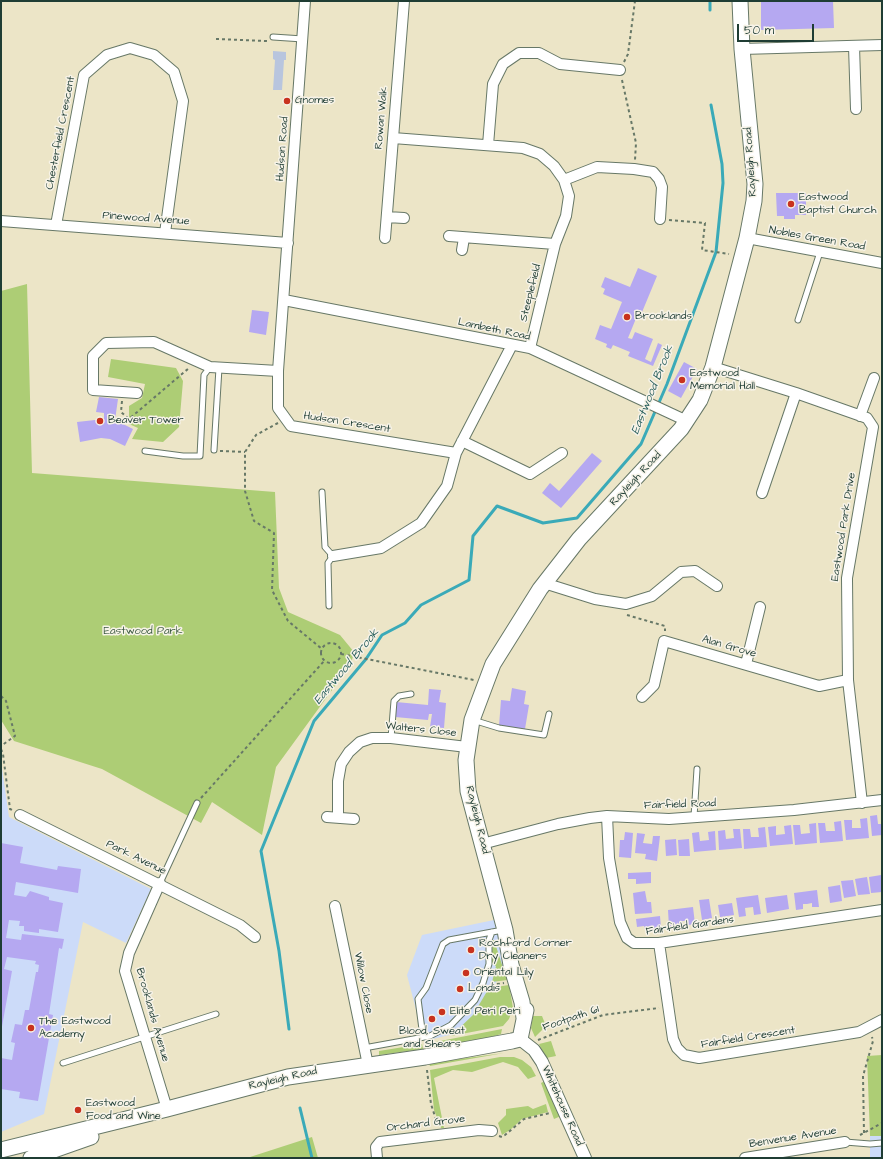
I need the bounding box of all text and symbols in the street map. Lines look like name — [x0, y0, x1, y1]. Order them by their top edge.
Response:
scale bar — [739, 16, 816, 42]
text: 50 m — [744, 22, 774, 39]
street label: Chesterfield Crescent — [44, 75, 78, 191]
street label: Rowan Walk — [373, 86, 391, 150]
place label: Gnomes — [295, 94, 334, 108]
marker: Gnomes — [282, 96, 292, 106]
street label: Hudson Road — [274, 116, 292, 182]
street label: Rayleigh Road — [742, 127, 760, 197]
place label: Eastwood Baptist Church — [799, 191, 876, 217]
marker: Eastwood Baptist Church — [786, 199, 796, 209]
street label: Pinewood Avenue — [102, 209, 190, 229]
street label: Nobles Green Road — [768, 224, 866, 254]
street label: Steeplefield — [517, 263, 545, 323]
place label: Brooklands — [635, 310, 692, 324]
marker: Brooklands — [622, 312, 632, 322]
street label: Lambeth Road — [457, 316, 531, 344]
water label: Eastwood Brook — [629, 344, 677, 436]
place label: Eastwood Memorial Hall — [690, 367, 755, 393]
marker: Eastwood Memorial Hall — [677, 375, 687, 385]
street label: Hudson Crescent — [303, 410, 391, 436]
place label: Beaver Tower — [108, 414, 183, 428]
marker: Beaver Tower — [95, 416, 105, 426]
street label: Rayleigh Road — [607, 449, 665, 509]
street label: Eastwood Park Drive — [829, 472, 859, 582]
park label: Eastwood Park — [104, 625, 182, 639]
water label: Eastwood Brook — [311, 626, 383, 708]
street label: Alan Grove — [700, 633, 758, 661]
street label: Walters Close — [385, 720, 457, 740]
street label: Rayleigh Road — [462, 785, 492, 855]
street label: Fairfield Road — [644, 797, 716, 813]
street label: Park Avenue — [104, 838, 168, 878]
street label: Fairfield Gardens — [645, 913, 735, 939]
place label: Rochford Corner Dry Cleaners — [479, 937, 572, 963]
marker: Rochford Corner Dry Cleaners — [466, 945, 476, 955]
street label: Willow Close — [351, 951, 375, 1015]
street label: Brooklands Avenue — [132, 966, 172, 1064]
place label: Oriental Lily — [474, 966, 534, 980]
marker: Oriental Lily — [461, 968, 471, 978]
place label: Londis — [468, 982, 500, 996]
marker: Londis — [455, 984, 465, 994]
street label: Footpath 61 — [541, 1003, 601, 1035]
place label: Elite Peri Peri — [450, 1005, 521, 1019]
marker: Elite Peri Peri — [437, 1007, 447, 1017]
marker: Blood, Sweat and Shears — [427, 1014, 437, 1024]
place label: The Eastwood Academy — [39, 1015, 111, 1041]
marker: The Eastwood Academy — [26, 1023, 36, 1033]
street label: Fairfield Crescent — [700, 1024, 796, 1052]
place label: Blood, Sweat and Shears — [399, 1025, 465, 1051]
street label: Whitehouse Road — [538, 1064, 586, 1148]
street label: Rayleigh Road — [248, 1065, 318, 1093]
place label: Eastwood Food and Wine — [86, 1097, 161, 1123]
marker: Eastwood Food and Wine — [73, 1105, 83, 1115]
street label: Orchard Grove — [386, 1113, 466, 1135]
street label: Benvenue Avenue — [748, 1125, 838, 1151]

